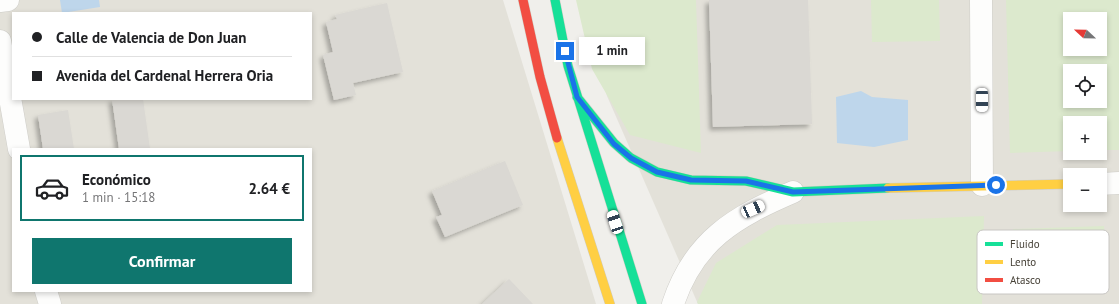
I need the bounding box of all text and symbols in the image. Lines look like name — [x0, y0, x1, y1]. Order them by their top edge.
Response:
north arrow — [1063, 12, 1107, 56]
map controls — [1063, 12, 1107, 212]
text: Calle de Valencia de Don Juan — [56, 28, 246, 47]
callout: 1 min — [579, 37, 645, 65]
route end — [556, 42, 574, 60]
text: 1 min — [596, 42, 628, 59]
button: locate — [1063, 64, 1107, 108]
text: Avenida del Cardenal Herrera Oria — [56, 66, 273, 85]
car — [976, 88, 988, 112]
button: + — [1063, 116, 1107, 160]
button: − — [1063, 168, 1107, 212]
icon: car — [34, 170, 70, 206]
text: Económico — [82, 170, 151, 189]
route start — [987, 176, 1005, 194]
text: 2.64 € — [248, 179, 290, 198]
text: 1 min · 15:18 — [82, 189, 155, 206]
car — [740, 199, 766, 219]
car — [606, 209, 624, 235]
legend — [977, 230, 1109, 294]
text: Fluido — [1010, 237, 1040, 251]
button: Confirmar — [32, 238, 292, 284]
text: Lento — [1010, 255, 1036, 269]
text: Atasco — [1010, 273, 1041, 287]

